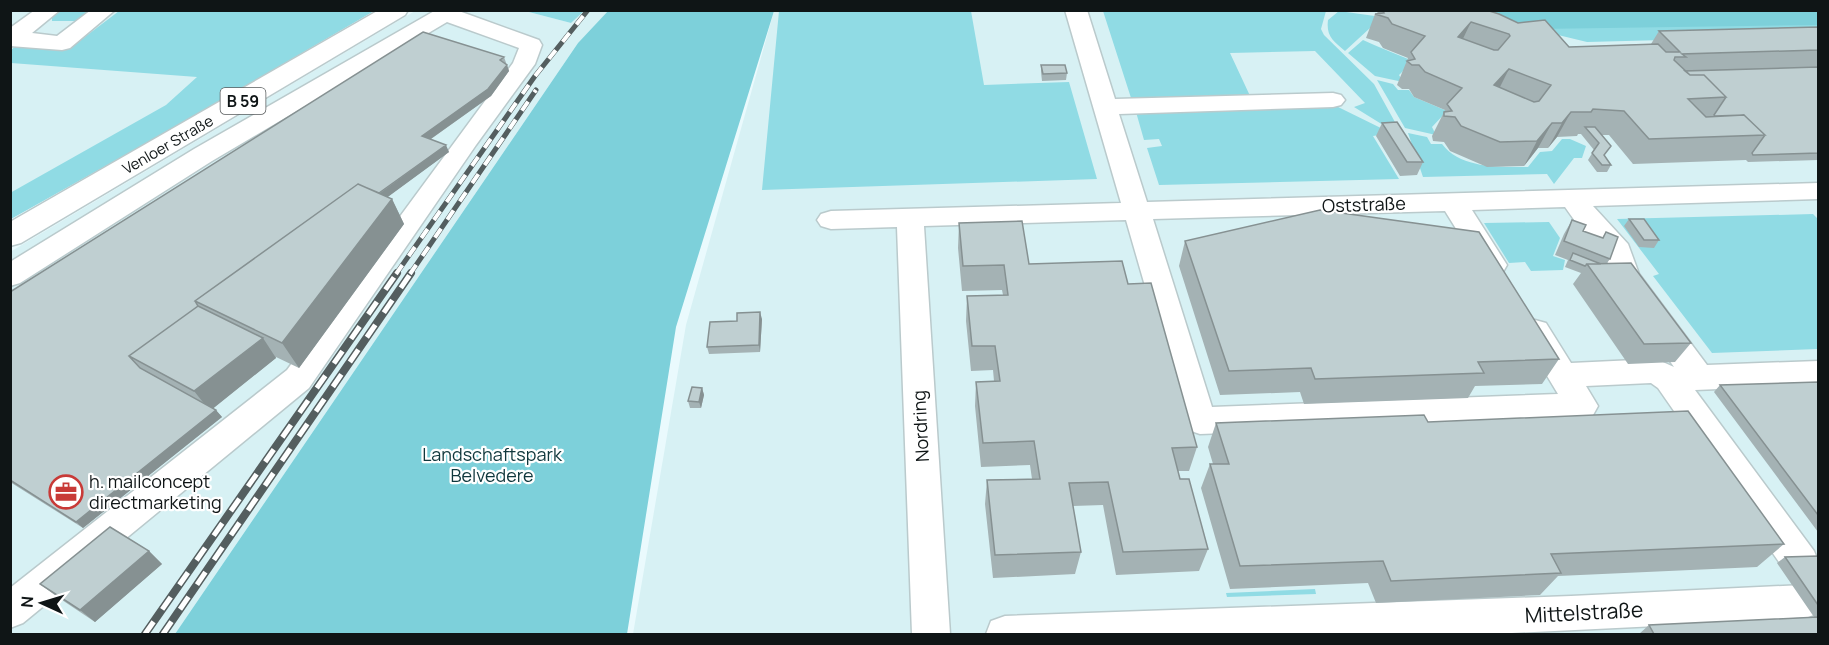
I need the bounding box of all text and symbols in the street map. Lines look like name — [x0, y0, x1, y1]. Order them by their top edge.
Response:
road number: B 59 — [220, 88, 266, 114]
street label: Venloer Straße — [119, 110, 217, 179]
street label: Oststraße — [1322, 191, 1406, 217]
street label: Nordring — [906, 389, 934, 463]
park label: Landschaftspark Belvedere — [422, 442, 563, 487]
place label: h. mailconcept directmarketing — [89, 469, 222, 514]
office icon: h. mailconcept directmarketing — [48, 474, 84, 510]
north arrow — [12, 573, 72, 633]
text: N — [16, 595, 38, 608]
street label: Mittelstraße — [1524, 595, 1644, 629]

